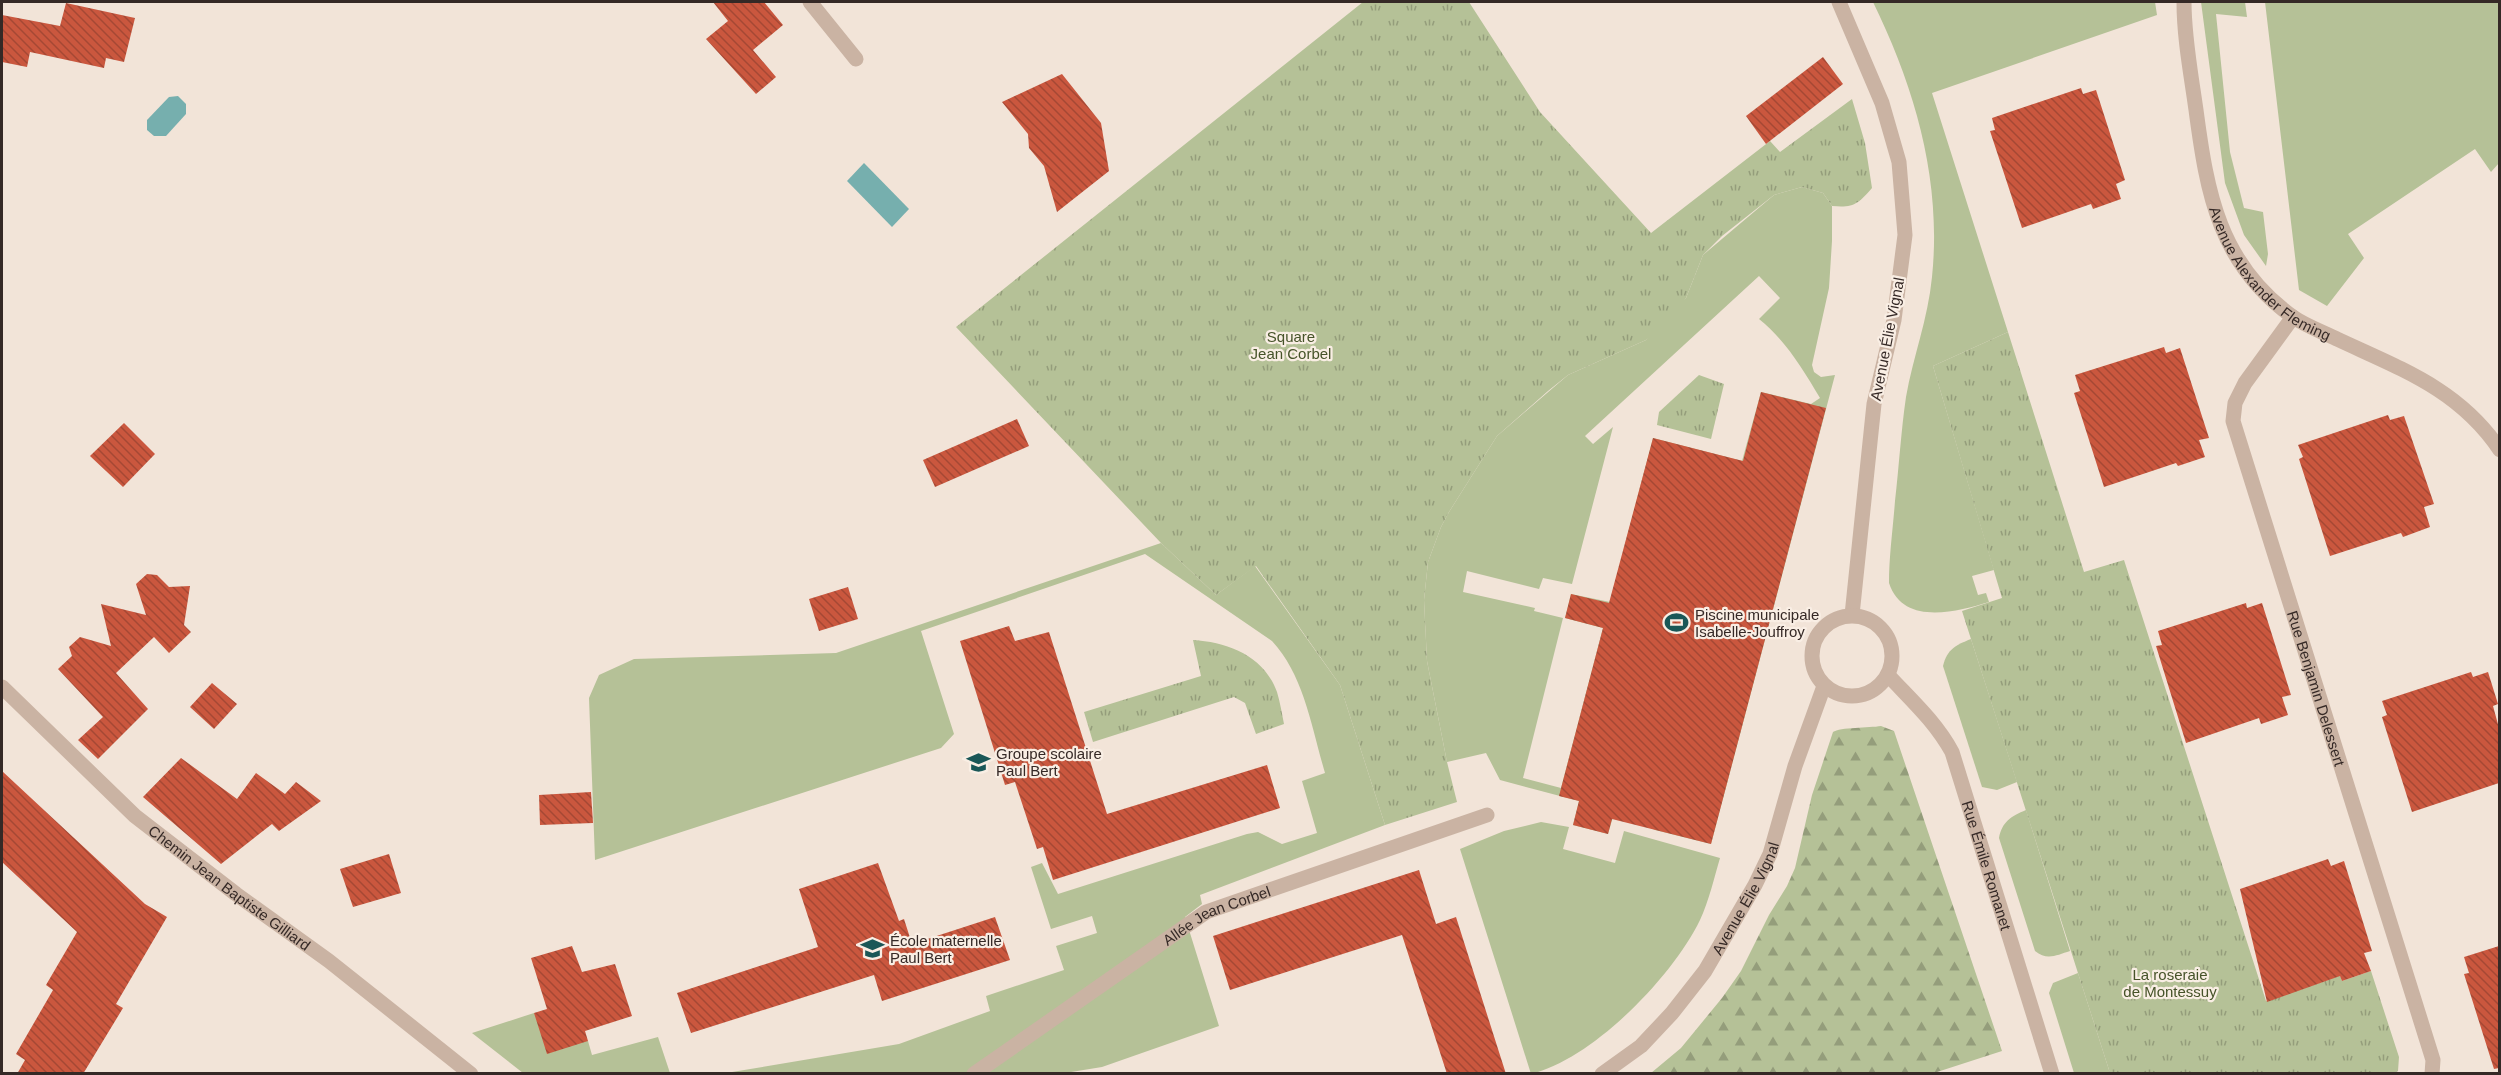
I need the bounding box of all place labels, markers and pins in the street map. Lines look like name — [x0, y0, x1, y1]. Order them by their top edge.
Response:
place label: Piscine municipale Isabelle-Jouffroy — [1695, 606, 1819, 640]
sports icon: Piscine municipale Isabelle-Jouffroy — [1664, 610, 1690, 636]
place label: Groupe scolaire Paul Bert — [996, 745, 1102, 779]
school or university icon: Groupe scolaire Paul Bert — [965, 749, 991, 775]
place label: École maternelle Paul Bert — [890, 932, 1002, 966]
school or university icon: École maternelle Paul Bert — [859, 936, 885, 962]

